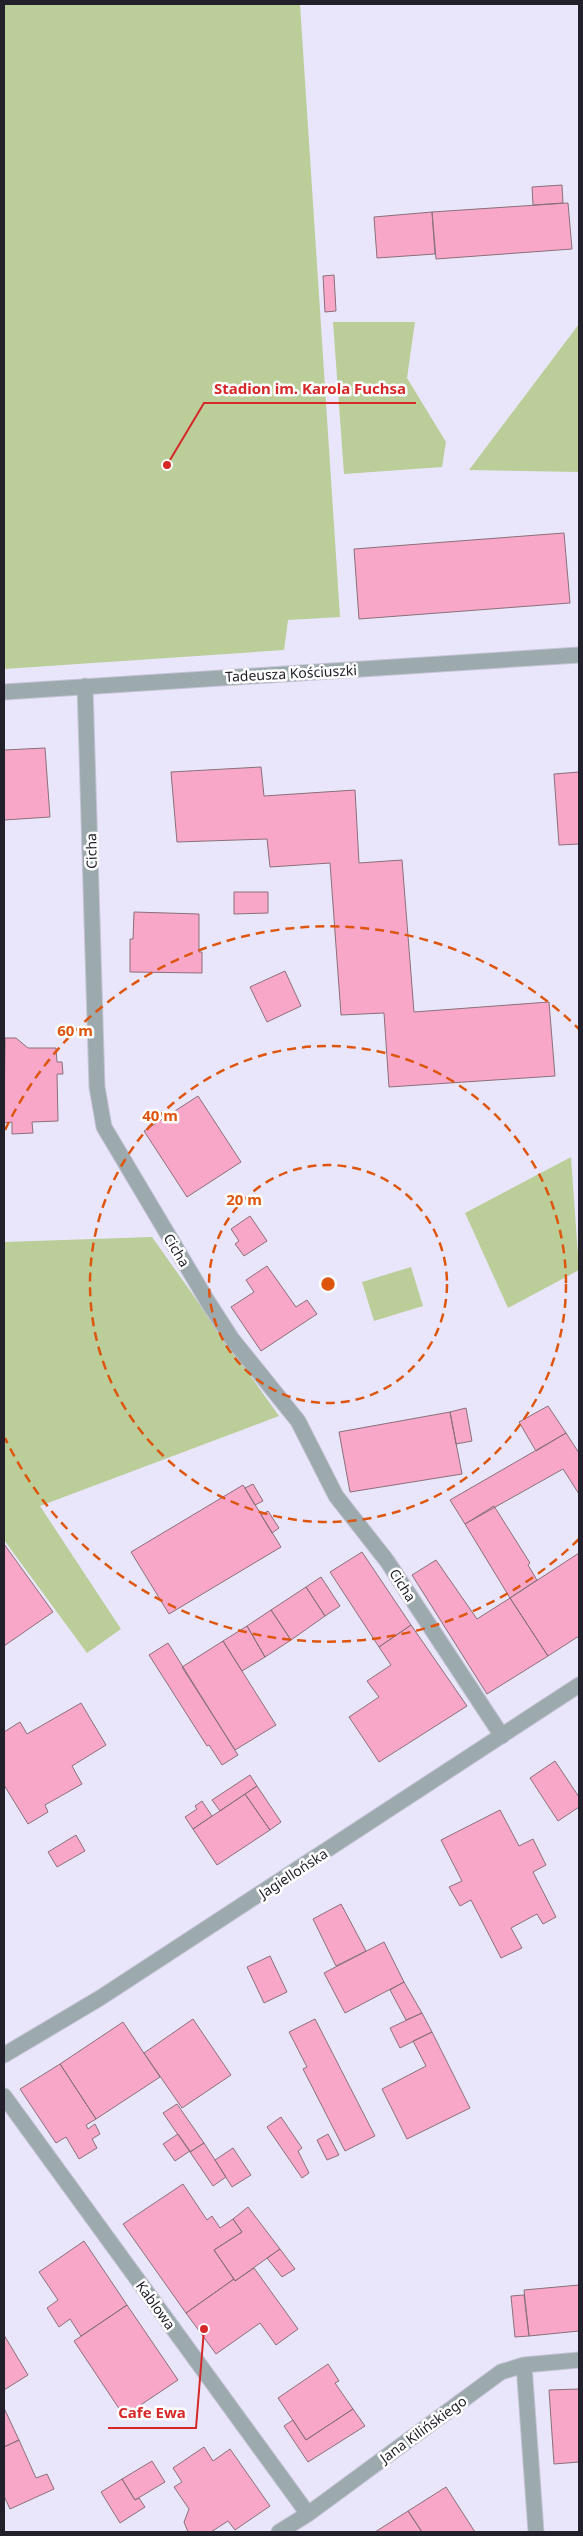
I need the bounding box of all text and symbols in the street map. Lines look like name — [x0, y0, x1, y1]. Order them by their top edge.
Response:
callout: Stadion im. Karola Fuchsa — [204, 373, 416, 403]
text: Stadion im. Karola Fuchsa — [214, 378, 406, 398]
street label: Tadeusza Kościuszki — [225, 660, 357, 686]
street label: Cicha — [81, 833, 101, 869]
text: 60 m — [57, 1020, 93, 1040]
text: 40 m — [142, 1105, 178, 1125]
text: 20 m — [226, 1189, 262, 1209]
street label: Cicha — [160, 1230, 194, 1270]
centre of rings — [319, 1275, 337, 1293]
street label: Cicha — [385, 1565, 421, 1605]
street label: Jagiellońska — [253, 1844, 331, 1903]
street label: Kablowa — [132, 2277, 180, 2333]
street label: Jana Kilińskiego — [374, 2391, 470, 2468]
callout: Cafe Ewa — [108, 2398, 196, 2428]
text: Cafe Ewa — [118, 2402, 186, 2422]

